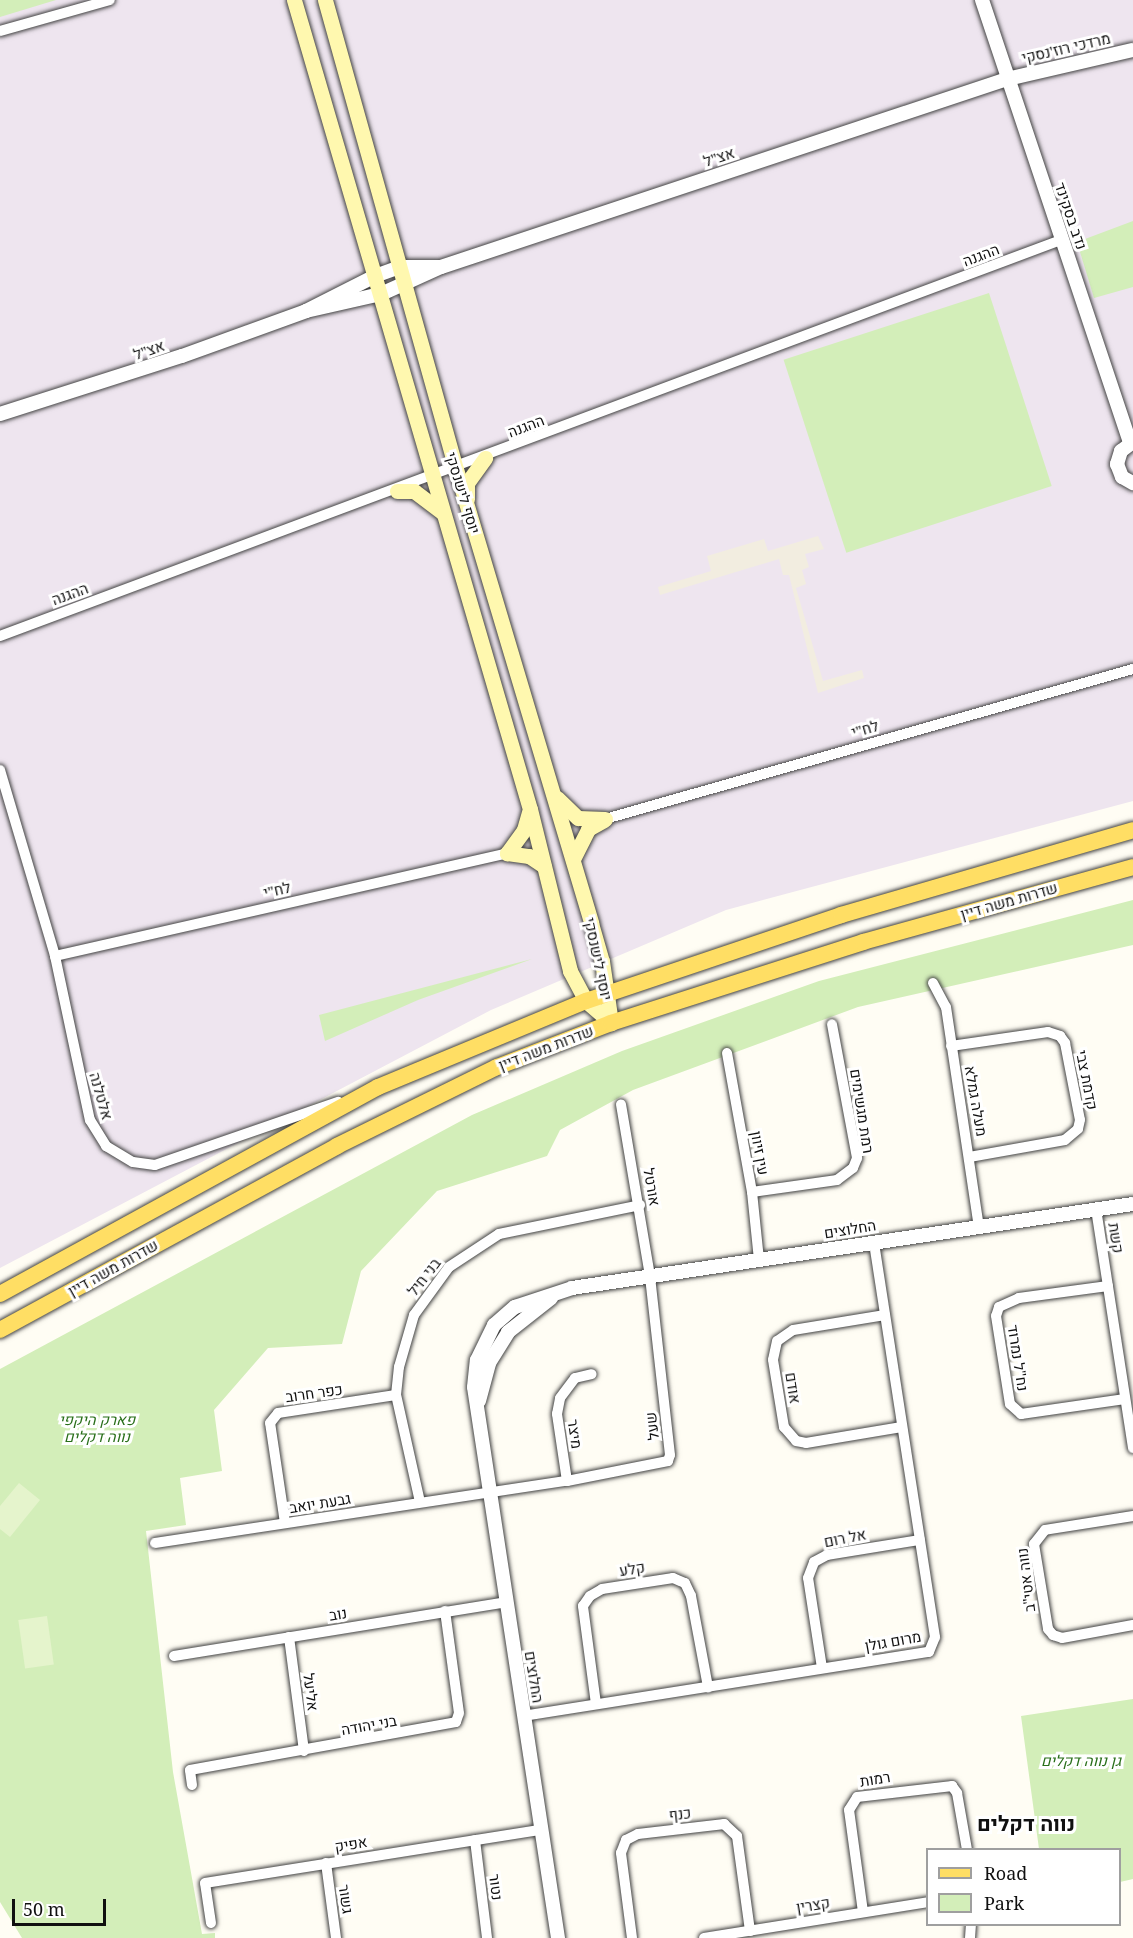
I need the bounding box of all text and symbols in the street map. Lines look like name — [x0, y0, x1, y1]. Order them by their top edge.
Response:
street label: מרדכי רוז'נסקי — [1020, 29, 1112, 67]
street label: אצ"ל — [701, 144, 737, 170]
street label: נדב בסקינד — [1051, 180, 1091, 252]
street label: ההגנה — [960, 240, 1002, 270]
street label: אצ"ל — [131, 336, 167, 364]
street label: ההגנה — [505, 411, 547, 441]
street label: יוסף לישנסקי — [442, 450, 484, 536]
street label: ההגנה — [49, 579, 91, 609]
street label: לח"י — [849, 717, 881, 741]
street label: לח"י — [262, 878, 292, 902]
street label: שדרות משה דיין — [958, 879, 1060, 923]
street label: יוסף לישנסקי — [580, 916, 616, 1002]
street label: שדרות משה דיין — [496, 1022, 596, 1074]
street label: קדמת צבי — [1072, 1049, 1102, 1111]
street label: מעלה גמלא — [961, 1064, 991, 1138]
street label: רמת מגשימים — [846, 1067, 878, 1155]
street label: אלטלנה — [86, 1070, 116, 1122]
street label: עין זיוון — [747, 1130, 773, 1176]
street label: אורטל — [640, 1167, 664, 1207]
street label: החלוצים — [823, 1216, 877, 1242]
street label: קשת — [1105, 1221, 1127, 1255]
street label: שדרות משה דיין — [65, 1236, 161, 1300]
street label: בני חיל — [404, 1254, 444, 1300]
street label: נח"ל נמרוד — [1004, 1324, 1032, 1392]
street label: אודם — [782, 1371, 804, 1405]
street label: כפר חרוב — [284, 1380, 344, 1406]
park label: פארק היקפי נווה דקלים — [59, 1410, 135, 1445]
street label: שעל — [641, 1411, 663, 1441]
street label: מיצר — [564, 1418, 586, 1450]
street label: גבעת יואב — [288, 1489, 352, 1517]
street label: אל רום — [822, 1525, 868, 1551]
street label: נווה אטי"ב — [1013, 1547, 1039, 1613]
street label: קלע — [618, 1558, 646, 1580]
street label: נוב — [328, 1604, 348, 1624]
street label: מרום גולן — [863, 1627, 923, 1655]
street label: החלוצים — [521, 1650, 547, 1704]
street label: אליעל — [300, 1672, 322, 1712]
street label: בני יהודה — [340, 1711, 398, 1739]
park label: גן נווה דקלים — [1041, 1752, 1121, 1770]
street label: רמות — [858, 1768, 892, 1790]
street label: כנף — [668, 1804, 692, 1824]
district label: נווה דקלים — [977, 1810, 1075, 1836]
street label: אפיק — [333, 1833, 369, 1855]
legend — [926, 1848, 1121, 1926]
text: Road — [984, 1861, 1027, 1885]
street label: נטור — [485, 1873, 507, 1901]
street label: גשור — [335, 1883, 357, 1915]
scale bar — [15, 1887, 110, 1925]
text: Park — [984, 1891, 1024, 1915]
street label: קצרין — [795, 1893, 831, 1917]
text: 50 m — [23, 1897, 65, 1921]

